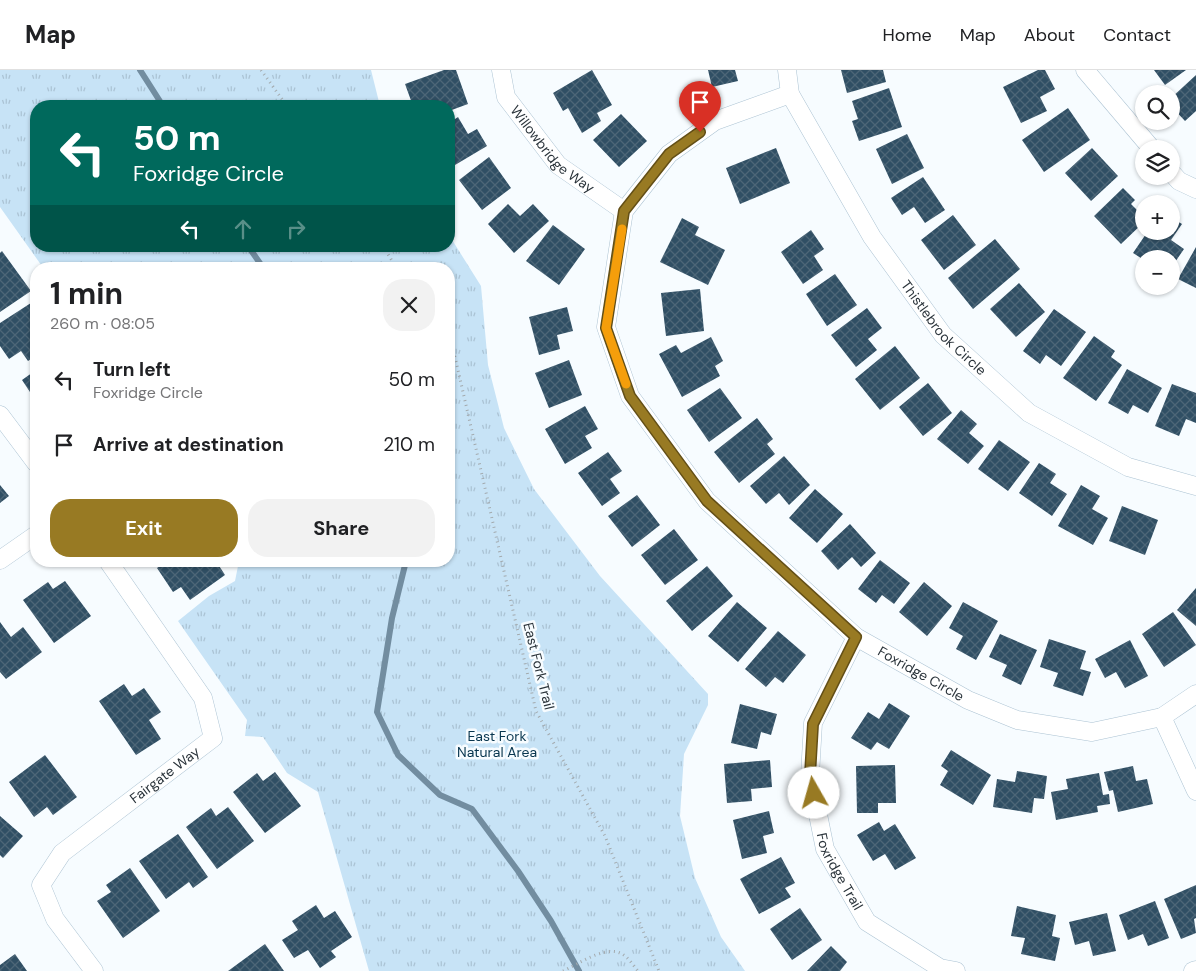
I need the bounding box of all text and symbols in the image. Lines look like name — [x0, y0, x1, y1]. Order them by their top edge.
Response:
text: Map — [25, 19, 76, 50]
text: Home — [882, 23, 932, 47]
text: Map — [960, 23, 996, 47]
text: About — [1024, 23, 1075, 47]
text: Contact — [1103, 23, 1171, 47]
pin — [679, 81, 721, 132]
map controls — [1135, 85, 1180, 295]
button: search — [1135, 85, 1180, 130]
icon: arrive — [686, 88, 714, 116]
street label: Willowbridge Way — [507, 102, 598, 197]
text: 50 m — [133, 115, 221, 161]
icon: left — [50, 120, 115, 185]
button: layers — [1135, 140, 1180, 185]
text: Foxridge Circle — [133, 159, 284, 188]
button: + — [1135, 195, 1180, 240]
icon: left — [176, 215, 204, 243]
icon: ahead — [229, 215, 257, 243]
icon: right — [282, 215, 310, 243]
button: − — [1135, 250, 1180, 295]
text: 1 min — [50, 274, 123, 313]
street label: Thistlebrook Circle — [897, 277, 990, 379]
button: close — [383, 279, 435, 331]
text: 260 m · 08:05 — [50, 313, 155, 334]
text: Turn left — [93, 357, 171, 382]
icon: left — [50, 366, 78, 394]
text: 50 m — [388, 367, 435, 392]
text: Foxridge Circle — [93, 382, 203, 403]
icon: arrive — [50, 431, 78, 459]
text: Arrive at destination — [93, 432, 284, 457]
text: 210 m — [383, 432, 435, 457]
button: Exit — [50, 499, 238, 557]
button: Share — [248, 499, 435, 557]
street label: East Fork Trail — [519, 621, 559, 711]
street label: Foxridge Circle — [875, 642, 967, 705]
park label: East Fork Natural Area — [457, 727, 537, 761]
street label: Fairgate Way — [126, 742, 203, 807]
position arrow — [787, 766, 839, 818]
street label: Foxridge Trail — [813, 831, 867, 913]

